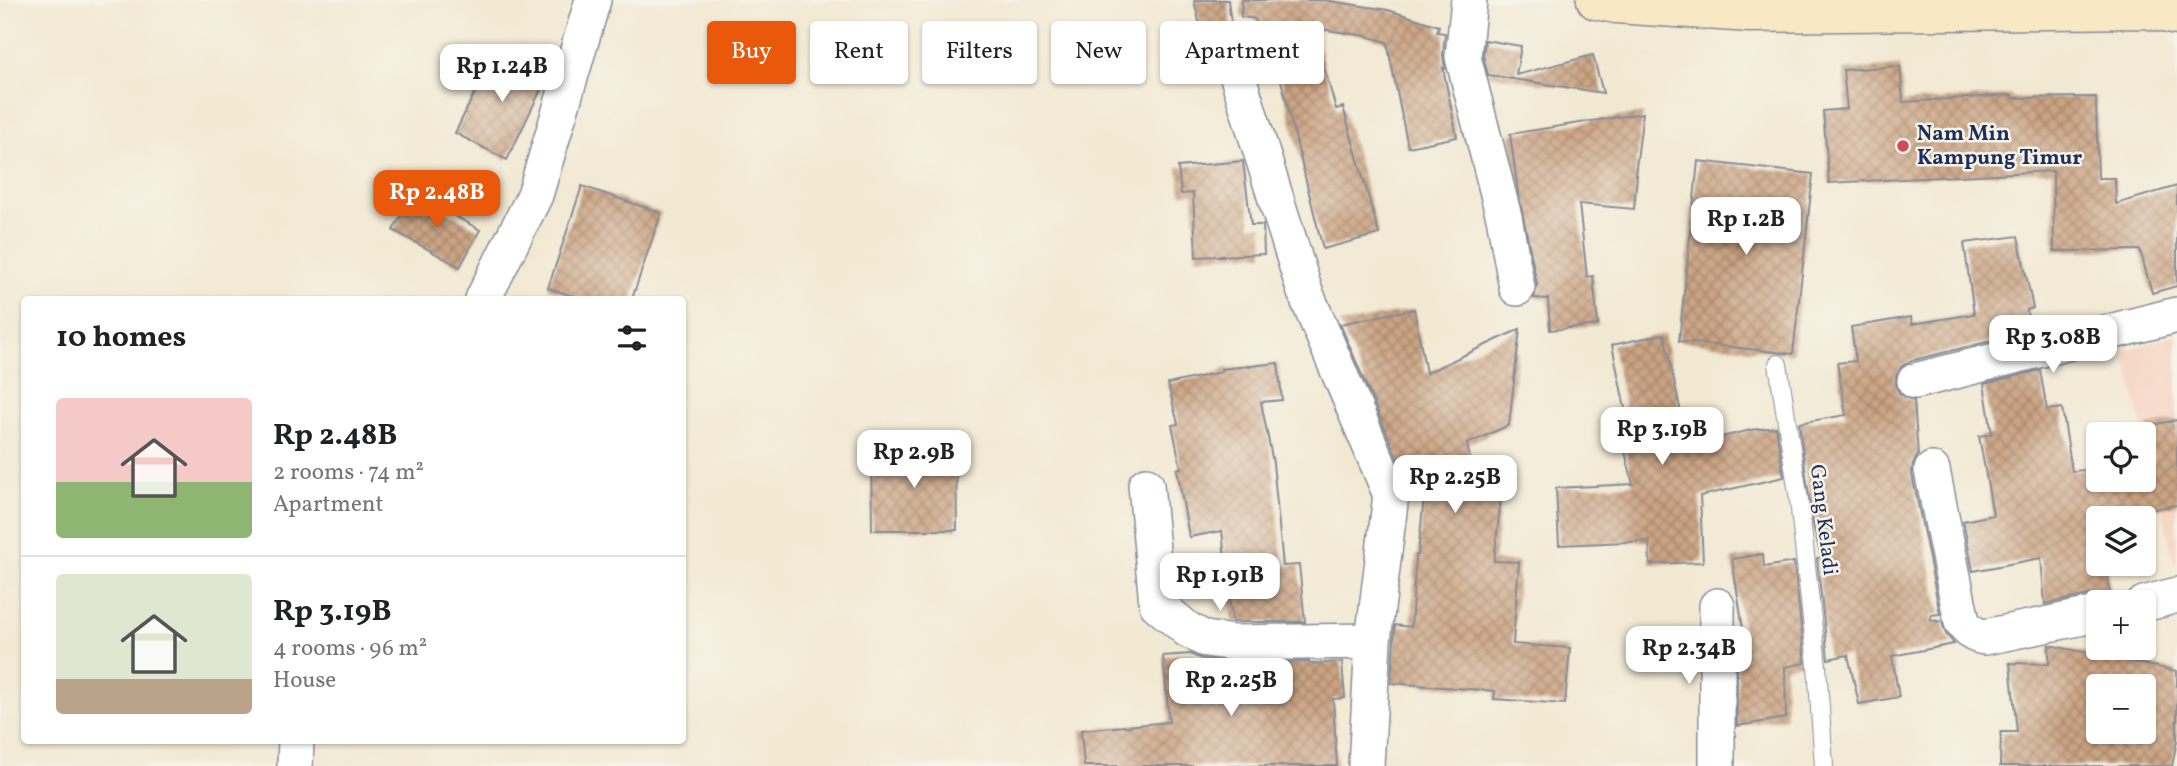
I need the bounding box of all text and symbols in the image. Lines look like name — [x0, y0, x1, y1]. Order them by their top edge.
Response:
chip: Buy — [707, 21, 796, 84]
chip: Rent — [810, 21, 908, 84]
chip: Filters — [922, 21, 1037, 84]
chip: New — [1051, 21, 1146, 84]
chip: Apartment — [1160, 21, 1324, 84]
pin: Rp 1.24B — [430, 44, 574, 104]
text: Rp 1.24B — [456, 51, 548, 83]
place label: Nam Min Kampung Timur — [1917, 120, 2082, 173]
marker: Nam Min Kampung Timur — [1895, 138, 1911, 154]
pin: Rp 2.48B — [365, 170, 509, 230]
text: Rp 2.48B — [389, 177, 485, 209]
pin: Rp 1.2B — [1681, 198, 1811, 257]
text: Rp 1.2B — [1707, 204, 1785, 236]
pin: Rp 3.08B — [1981, 316, 2125, 375]
text: 10 homes — [56, 317, 186, 359]
icon: filters — [613, 319, 651, 357]
text: Rp 3.08B — [2005, 322, 2101, 354]
pin: Rp 3.19B — [1590, 407, 1734, 467]
text: Rp 3.19B — [1617, 414, 1707, 446]
text: Rp 2.48B — [273, 415, 397, 457]
map controls — [2086, 422, 2156, 744]
button: locate — [2086, 422, 2156, 492]
icon: home — [112, 426, 196, 510]
pin: Rp 2.9B — [849, 430, 979, 490]
text: Rp 2.9B — [873, 437, 955, 469]
pin: Rp 2.25B — [1383, 456, 1527, 515]
text: 2 rooms · 74 m² — [273, 457, 424, 489]
text: Rp 2.25B — [1409, 462, 1501, 494]
street label: Gang Keladi — [1802, 463, 1844, 577]
text: Apartment — [273, 489, 384, 521]
button: layers — [2086, 506, 2156, 576]
pin: Rp 1.91B — [1148, 554, 1292, 613]
text: Rp 1.91B — [1176, 560, 1264, 592]
button: + — [2086, 590, 2156, 660]
text: Rp 3.19B — [273, 591, 392, 633]
icon: home — [112, 602, 196, 686]
pin: Rp 2.34B — [1617, 626, 1761, 686]
text: 4 rooms · 96 m² — [273, 633, 427, 665]
text: Rp 2.34B — [1642, 633, 1736, 665]
pin: Rp 2.25B — [1159, 658, 1303, 718]
text: House — [273, 665, 336, 697]
text: Rp 2.25B — [1185, 665, 1277, 697]
button: − — [2086, 674, 2156, 744]

